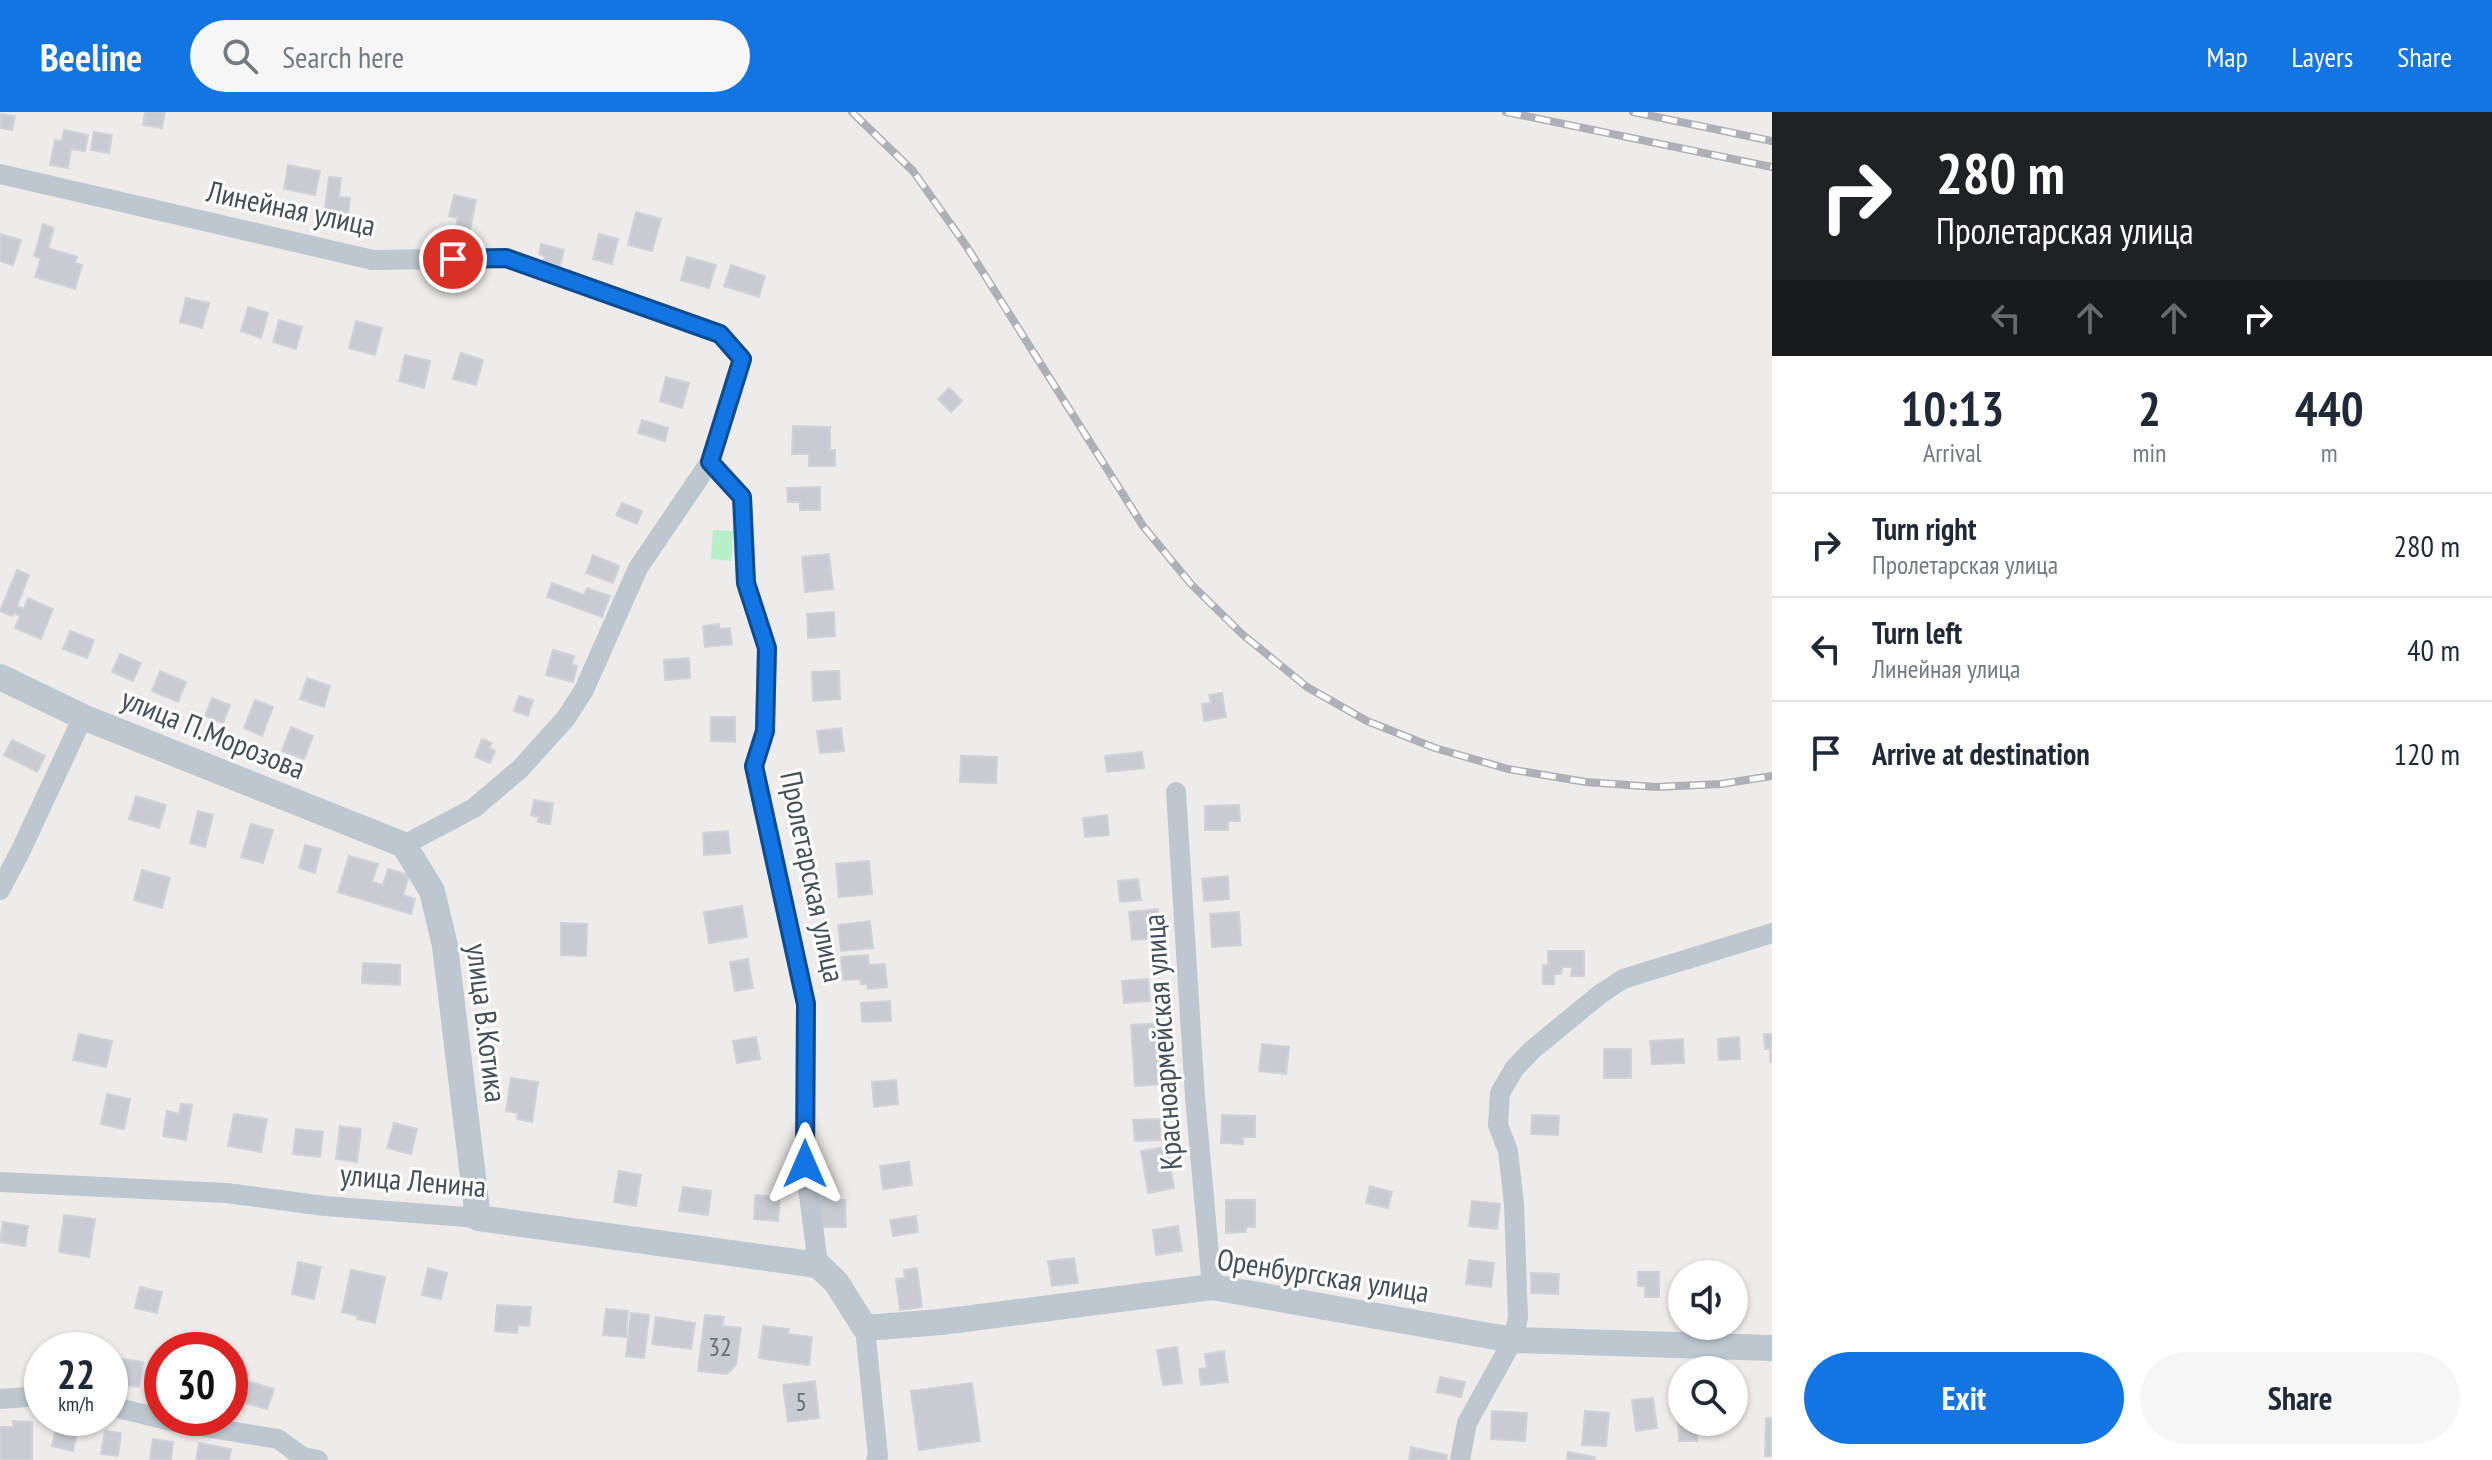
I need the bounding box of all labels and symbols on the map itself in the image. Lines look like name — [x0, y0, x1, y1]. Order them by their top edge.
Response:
street label: Линейная улица — [203, 170, 379, 244]
pin — [419, 225, 487, 293]
street label: улица П.Морозова — [116, 678, 311, 787]
street label: Пролетарская улица — [772, 768, 855, 986]
street label: Красноармейская улица — [1133, 913, 1190, 1171]
street label: улица В.Котика — [458, 941, 517, 1104]
position arrow — [763, 1122, 847, 1206]
street label: улица Ленина — [338, 1154, 488, 1205]
street label: Оренбургская улица — [1214, 1239, 1432, 1311]
house number: 32 — [708, 1330, 732, 1363]
speed limit sign: 30 — [144, 1332, 248, 1436]
house number: 5 — [795, 1385, 807, 1418]

